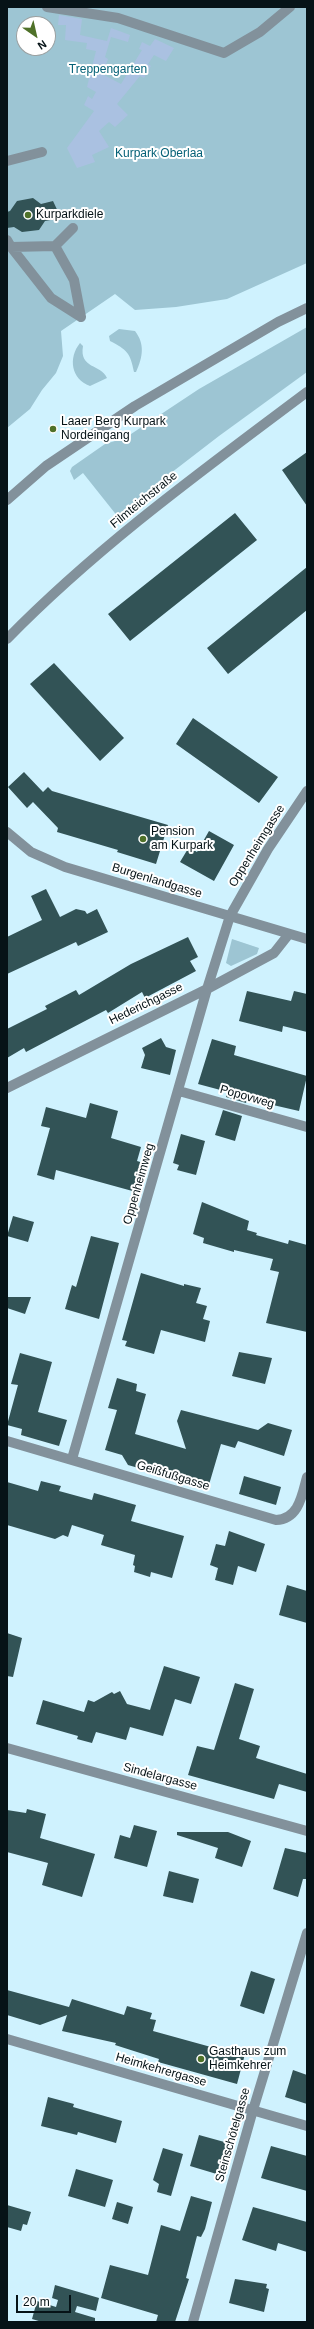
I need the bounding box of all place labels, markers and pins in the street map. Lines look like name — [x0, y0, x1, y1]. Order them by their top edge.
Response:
place label: Kurparkdiele — [36, 208, 103, 222]
marker: Kurparkdiele — [23, 210, 33, 220]
place label: Laaer Berg Kurpark Nordeingang — [61, 415, 166, 443]
marker: Laaer Berg Kurpark Nordeingang — [48, 424, 58, 434]
place label: Pension am Kurpark — [151, 825, 213, 853]
marker: Pension am Kurpark — [138, 834, 148, 844]
place label: Gasthaus zum Heimkehrer — [209, 2045, 286, 2073]
marker: Gasthaus zum Heimkehrer — [196, 2054, 206, 2064]

